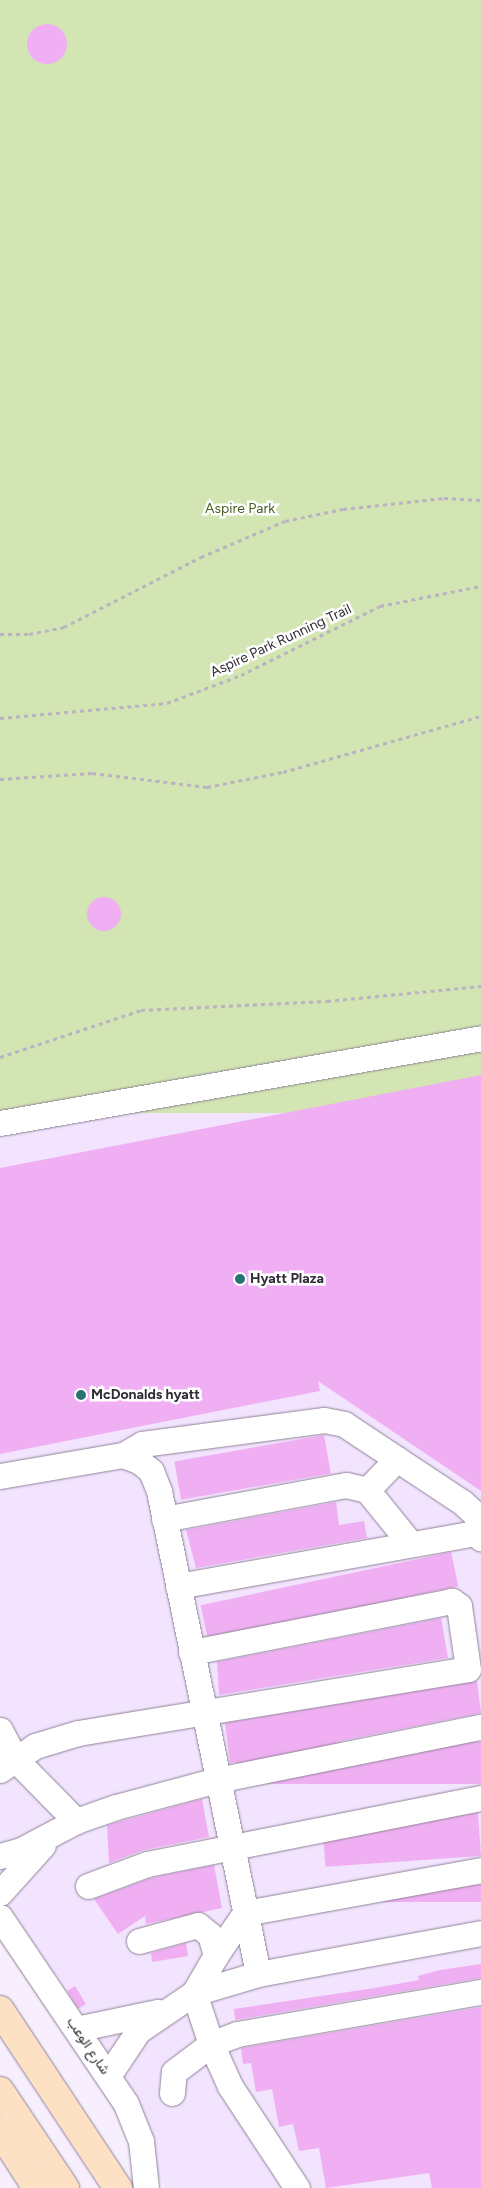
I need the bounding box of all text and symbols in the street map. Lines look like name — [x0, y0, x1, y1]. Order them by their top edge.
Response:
park label: Aspire Park — [205, 501, 275, 517]
street label: Aspire Park Running Trail — [208, 601, 354, 681]
place label: Hyatt Plaza — [250, 1271, 324, 1287]
marker: Hyatt Plaza — [234, 1273, 246, 1285]
place label: McDonalds hyatt — [91, 1387, 200, 1403]
marker: McDonalds hyatt — [75, 1389, 87, 1401]
street label: شارع الوعب — [63, 2014, 113, 2078]

